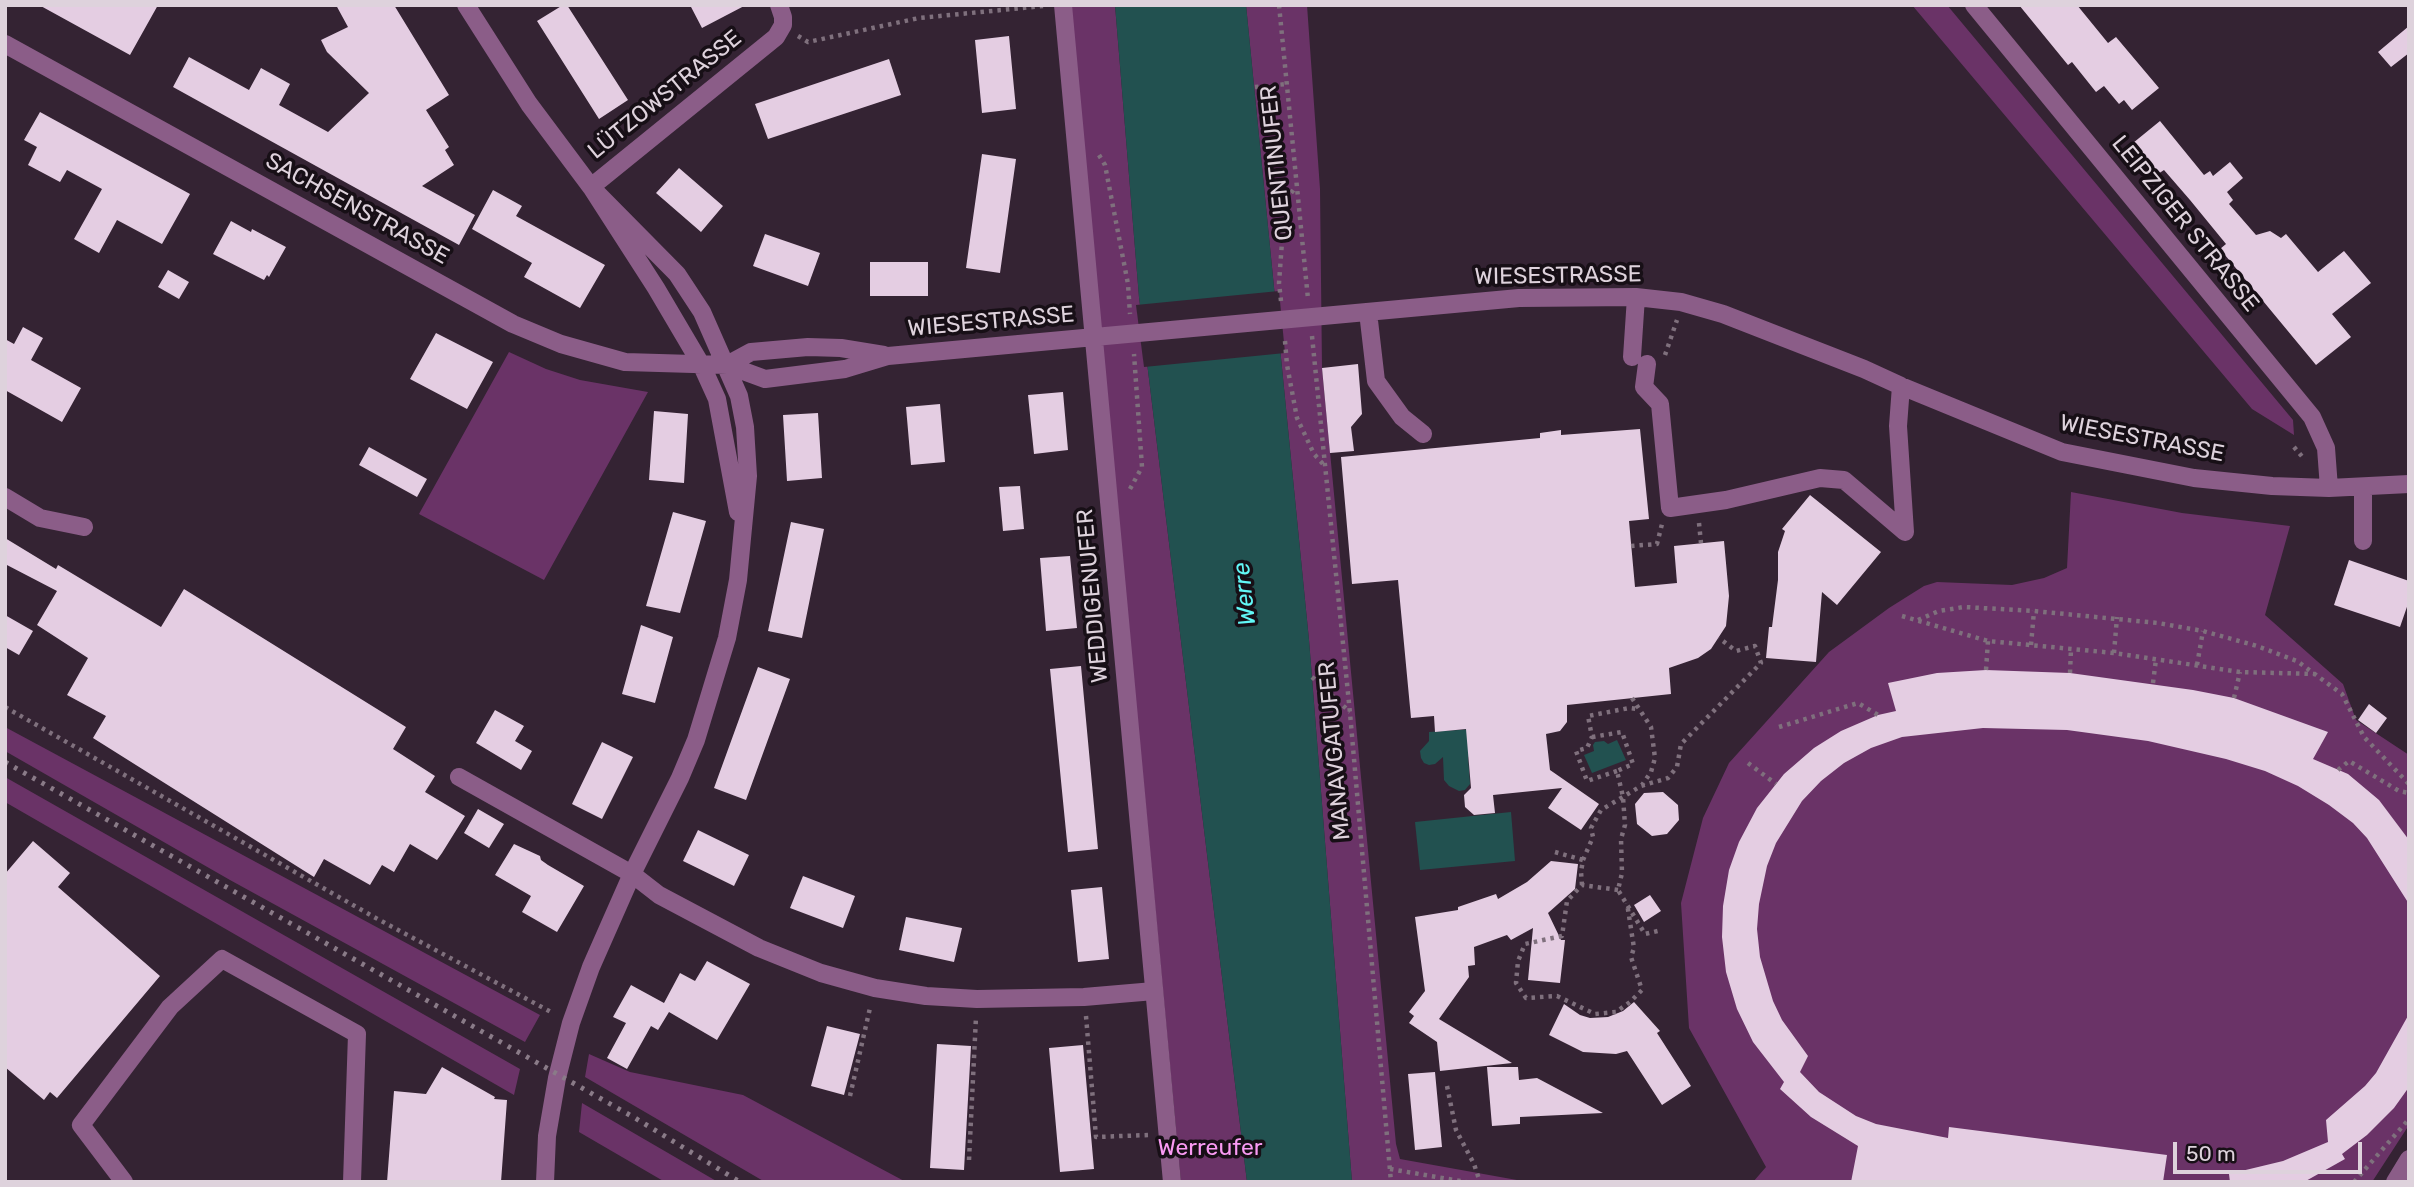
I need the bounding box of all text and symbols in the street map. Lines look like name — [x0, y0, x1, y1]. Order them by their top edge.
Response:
street label: LÜTZOWSTRASSE — [583, 25, 747, 165]
street label: QUENTINUFER — [1255, 84, 1299, 242]
street label: LEIPZIGER STRASSE — [2106, 130, 2264, 318]
street label: SACHSENSTRASSE — [260, 147, 454, 271]
street label: WIESESTRASSE — [1474, 261, 1642, 291]
street label: WIESESTRASSE — [907, 301, 1075, 343]
street label: WIESESTRASSE — [2057, 410, 2227, 468]
street label: WEDDIGENUFER — [1072, 508, 1114, 684]
water label: Werre — [1227, 561, 1263, 627]
street label: MANAVGATUFER — [1313, 660, 1357, 842]
scale bar — [2176, 1128, 2365, 1172]
park label: Werreufer — [1157, 1134, 1263, 1162]
text: 50 m — [2186, 1141, 2236, 1166]

